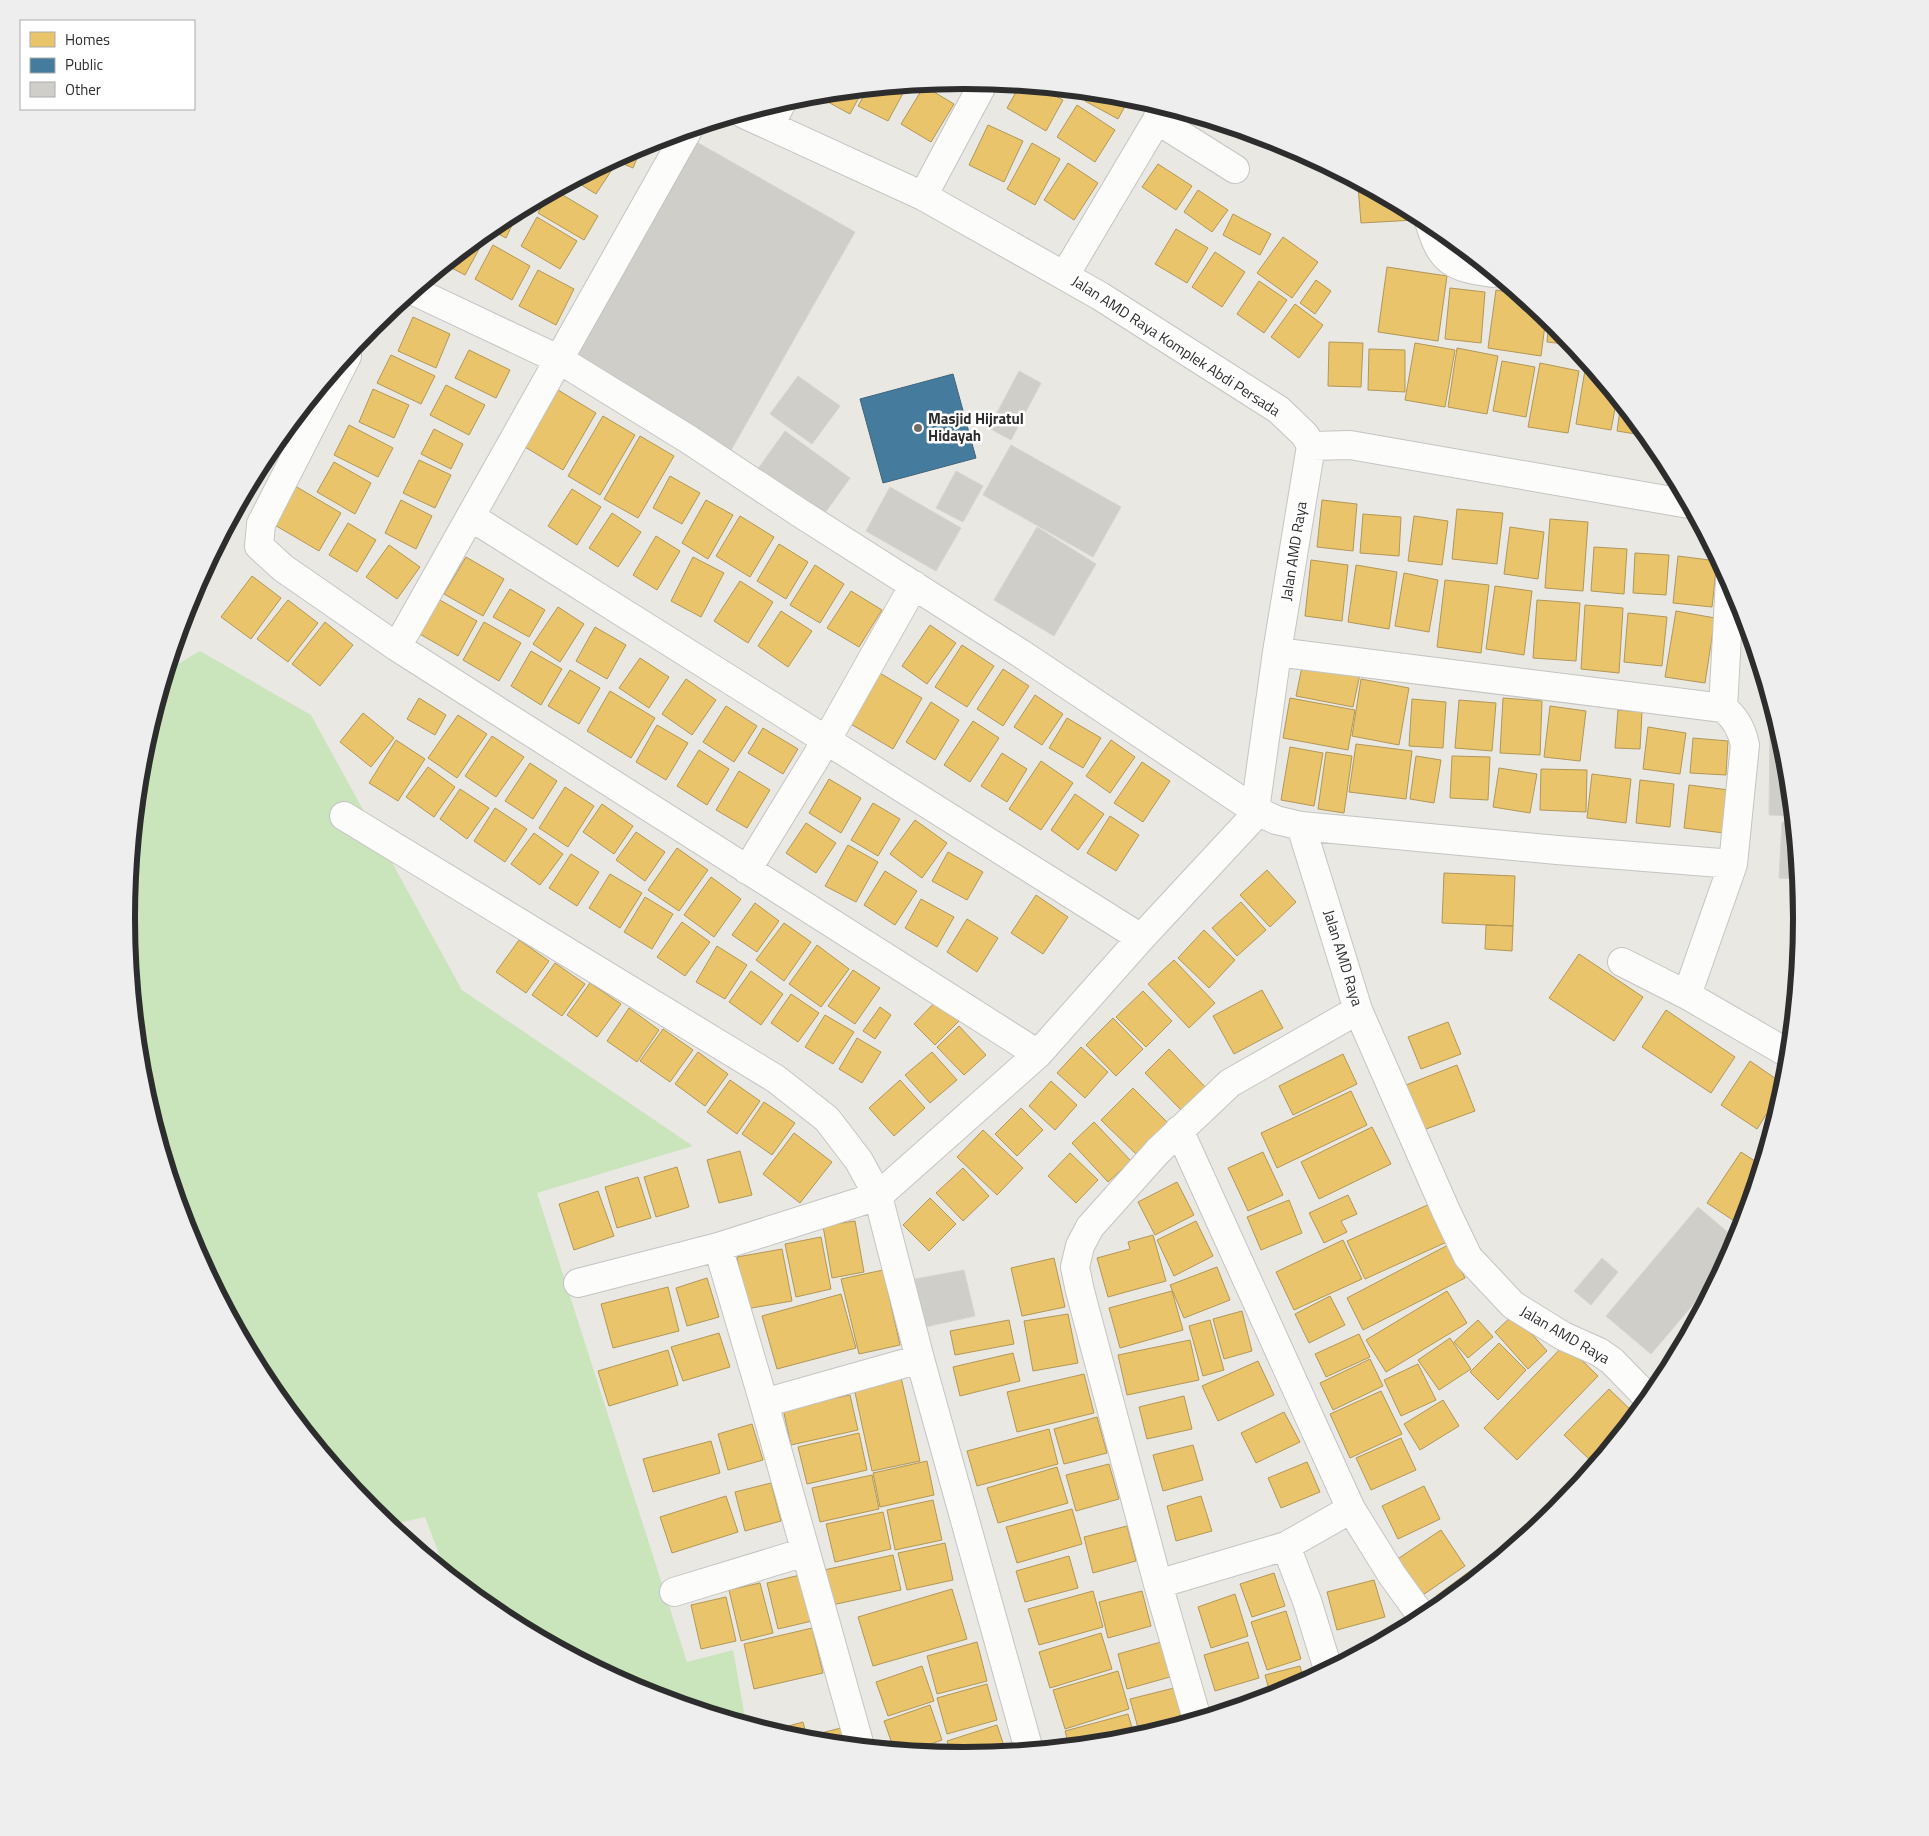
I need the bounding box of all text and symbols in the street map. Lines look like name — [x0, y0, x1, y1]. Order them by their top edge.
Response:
legend — [20, 20, 195, 110]
text: Homes — [65, 28, 110, 51]
text: Public — [65, 53, 103, 76]
text: Other — [65, 78, 101, 101]
street label: Jalan AMD Raya Komplek Abdi Persada — [1068, 269, 1285, 422]
place label: Masjid Hijratul Hidayah — [928, 407, 1024, 447]
marker: Masjid Hijratul Hidayah — [912, 422, 924, 434]
street label: Jalan AMD Raya — [1274, 499, 1313, 602]
street label: Jalan AMD Raya — [1318, 907, 1369, 1009]
street label: Jalan AMD Raya — [1516, 1300, 1615, 1370]

